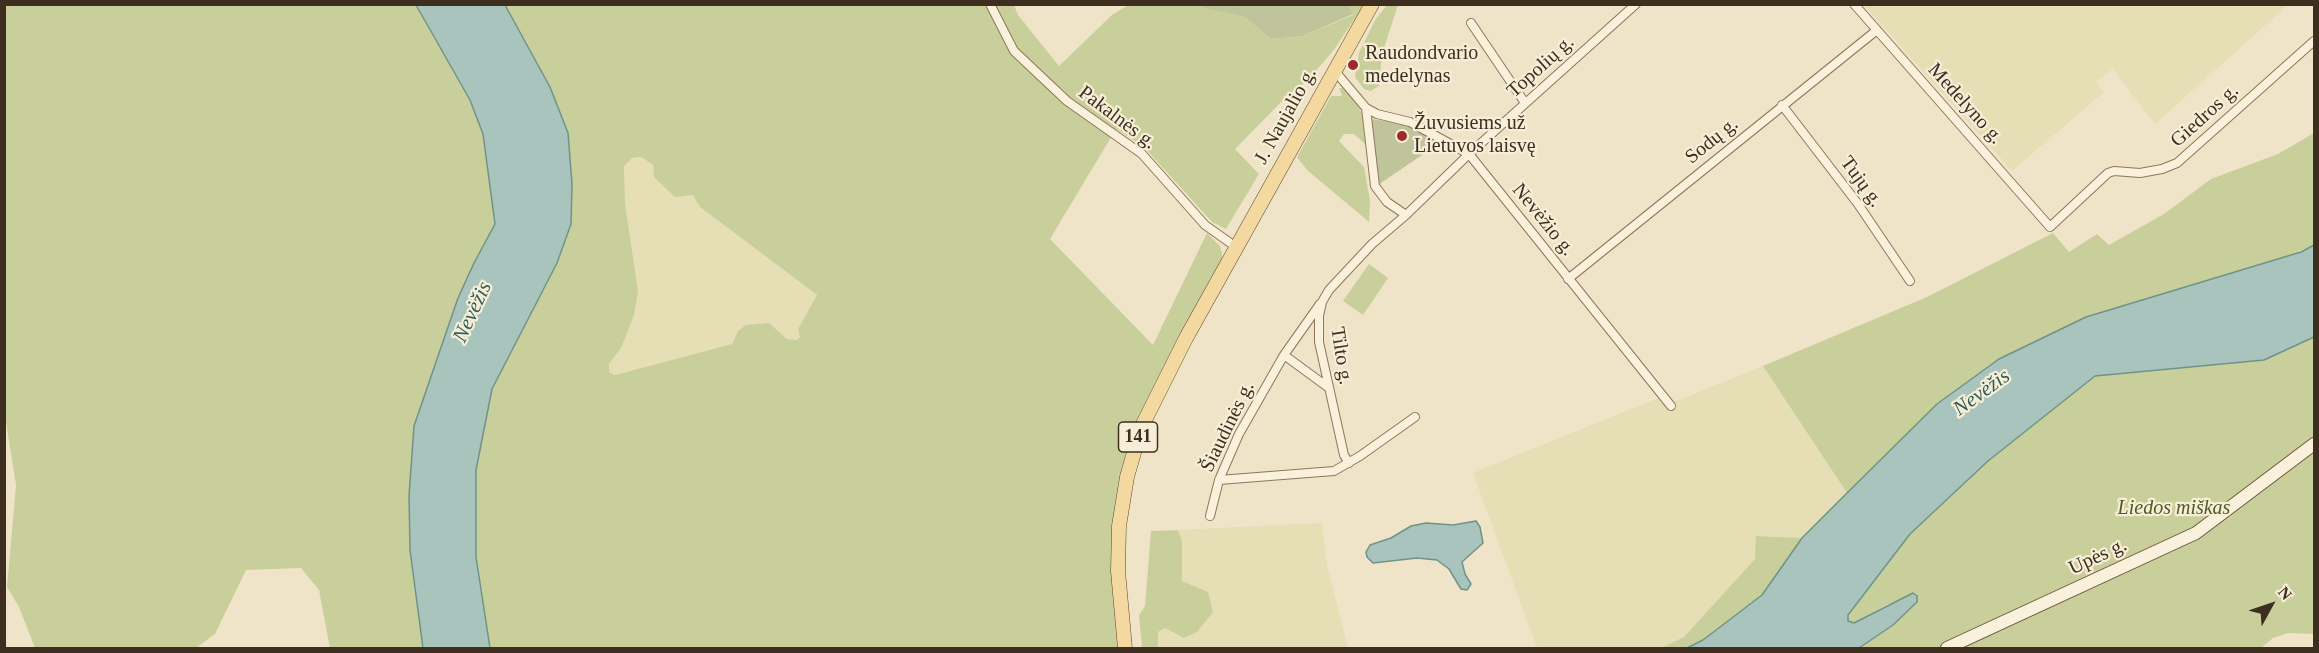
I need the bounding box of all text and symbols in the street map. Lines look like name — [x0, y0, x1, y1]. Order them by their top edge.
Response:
street label: Topolių g. — [1503, 31, 1579, 103]
place label: Raudondvario medelynas — [1365, 42, 1478, 89]
marker: Raudondvario medelynas — [1346, 58, 1360, 72]
street label: Medelyno g. — [1922, 58, 2008, 150]
street label: J. Naujalio g. — [1250, 64, 1322, 168]
street label: Giedros g. — [2166, 79, 2244, 153]
street label: Pakalnės g. — [1073, 81, 1161, 155]
place label: Žuvusiems už Lietuvos laisvę — [1414, 112, 1536, 159]
street label: Sodų g. — [1681, 112, 1743, 170]
marker: Žuvusiems už Lietuvos laisvę — [1395, 129, 1409, 143]
street label: Tujų g. — [1835, 152, 1887, 212]
street label: Nevėžio g. — [1506, 179, 1580, 261]
water label: Nevėžis — [448, 278, 498, 346]
street label: Tilto g. — [1325, 325, 1357, 387]
water label: Nevėžis — [1949, 364, 2015, 422]
street label: Šiaudinės g. — [1196, 378, 1260, 476]
road number: 141 — [1118, 422, 1158, 452]
park label: Liedos miškas — [2118, 497, 2230, 521]
street label: Upės g. — [2065, 533, 2131, 581]
north arrow — [2241, 575, 2301, 635]
text: N — [2275, 583, 2295, 603]

